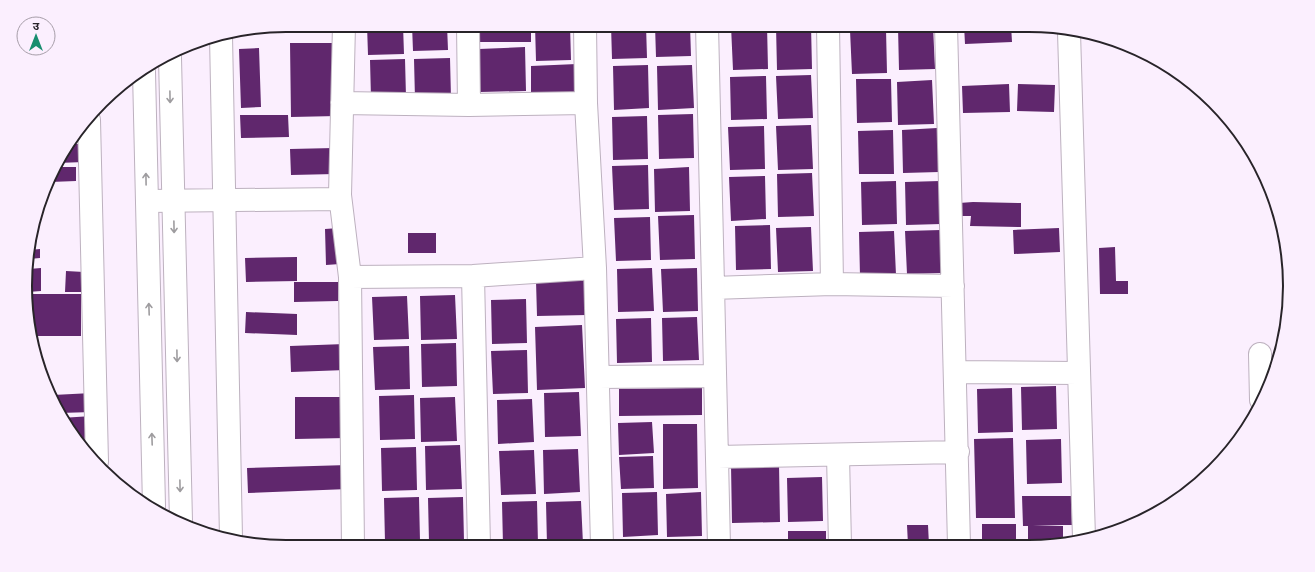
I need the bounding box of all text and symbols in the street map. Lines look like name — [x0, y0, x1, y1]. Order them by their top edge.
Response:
north arrow — [16, 16, 56, 56]
text: उ — [33, 20, 40, 33]
one-way arrow — [167, 90, 174, 103]
one-way arrow — [142, 173, 150, 186]
one-way arrow — [170, 220, 177, 233]
one-way arrow — [145, 303, 153, 316]
one-way arrow — [173, 349, 181, 362]
one-way arrow — [149, 433, 156, 446]
one-way arrow — [176, 479, 184, 492]

